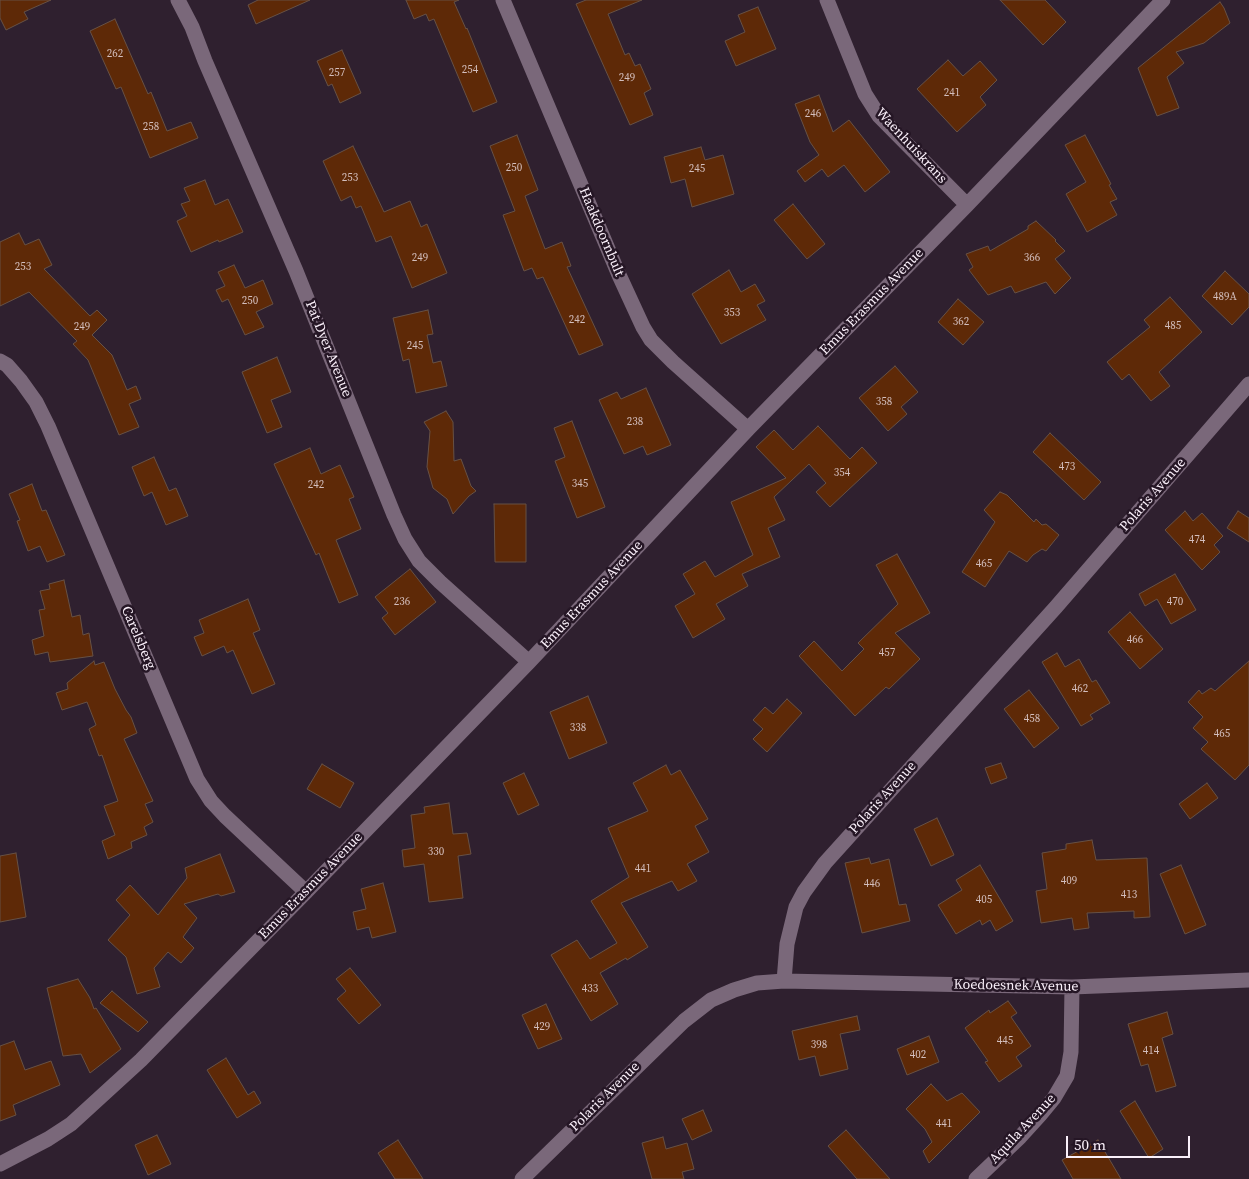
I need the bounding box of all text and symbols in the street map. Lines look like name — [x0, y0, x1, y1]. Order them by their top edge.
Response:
house number: 262 — [107, 47, 123, 61]
house number: 254 — [462, 63, 478, 77]
house number: 257 — [329, 66, 345, 80]
house number: 249 — [619, 71, 635, 85]
house number: 241 — [944, 86, 960, 100]
street label: Waenhuiskrans — [872, 105, 950, 187]
house number: 246 — [805, 107, 821, 121]
house number: 258 — [143, 120, 159, 134]
house number: 250 — [506, 161, 522, 175]
house number: 245 — [689, 162, 705, 176]
house number: 253 — [342, 171, 358, 185]
street label: Haakdoornbult — [575, 185, 627, 279]
street label: Emus Erasmus Avenue — [817, 245, 927, 359]
house number: 249 — [412, 251, 428, 265]
house number: 366 — [1024, 251, 1040, 265]
house number: 253 — [15, 260, 31, 274]
house number: 489A — [1213, 290, 1237, 304]
house number: 250 — [242, 294, 258, 308]
street label: Pat Dyer Avenue — [301, 298, 355, 400]
house number: 353 — [724, 306, 740, 320]
house number: 242 — [569, 313, 585, 327]
house number: 362 — [953, 315, 969, 329]
house number: 485 — [1165, 319, 1181, 333]
house number: 249 — [74, 320, 90, 334]
house number: 245 — [407, 339, 423, 353]
house number: 358 — [876, 395, 892, 409]
house number: 238 — [627, 415, 643, 429]
street label: Polaris Avenue — [1116, 455, 1190, 535]
house number: 473 — [1059, 460, 1075, 474]
house number: 354 — [834, 466, 850, 480]
house number: 345 — [572, 477, 588, 491]
house number: 242 — [308, 478, 324, 492]
house number: 474 — [1189, 533, 1205, 547]
street label: Emus Erasmus Avenue — [537, 537, 647, 653]
house number: 465 — [976, 557, 992, 571]
house number: 236 — [394, 595, 410, 609]
house number: 470 — [1167, 595, 1183, 609]
street label: Carelsberg — [117, 604, 159, 672]
house number: 466 — [1127, 633, 1143, 647]
house number: 457 — [879, 646, 895, 660]
house number: 462 — [1072, 682, 1088, 696]
house number: 458 — [1024, 712, 1040, 726]
house number: 338 — [570, 721, 586, 735]
house number: 465 — [1214, 727, 1230, 741]
street label: Polaris Avenue — [846, 758, 920, 838]
street label: Emus Erasmus Avenue — [256, 829, 366, 943]
house number: 330 — [428, 845, 444, 859]
house number: 441 — [635, 862, 651, 876]
house number: 409 — [1061, 874, 1077, 888]
house number: 446 — [864, 877, 880, 891]
house number: 413 — [1121, 888, 1137, 902]
house number: 405 — [976, 893, 992, 907]
street label: Koedoesnek Avenue — [953, 977, 1079, 995]
house number: 433 — [582, 982, 598, 996]
house number: 429 — [534, 1020, 550, 1034]
house number: 445 — [997, 1034, 1013, 1048]
house number: 398 — [811, 1038, 827, 1052]
house number: 414 — [1143, 1044, 1159, 1058]
house number: 402 — [910, 1048, 926, 1062]
street label: Polaris Avenue — [567, 1059, 643, 1135]
street label: Aquila Avenue — [986, 1091, 1060, 1167]
house number: 441 — [936, 1117, 952, 1131]
scale bar — [1069, 1126, 1193, 1158]
text: 50 m — [1074, 1134, 1106, 1155]

